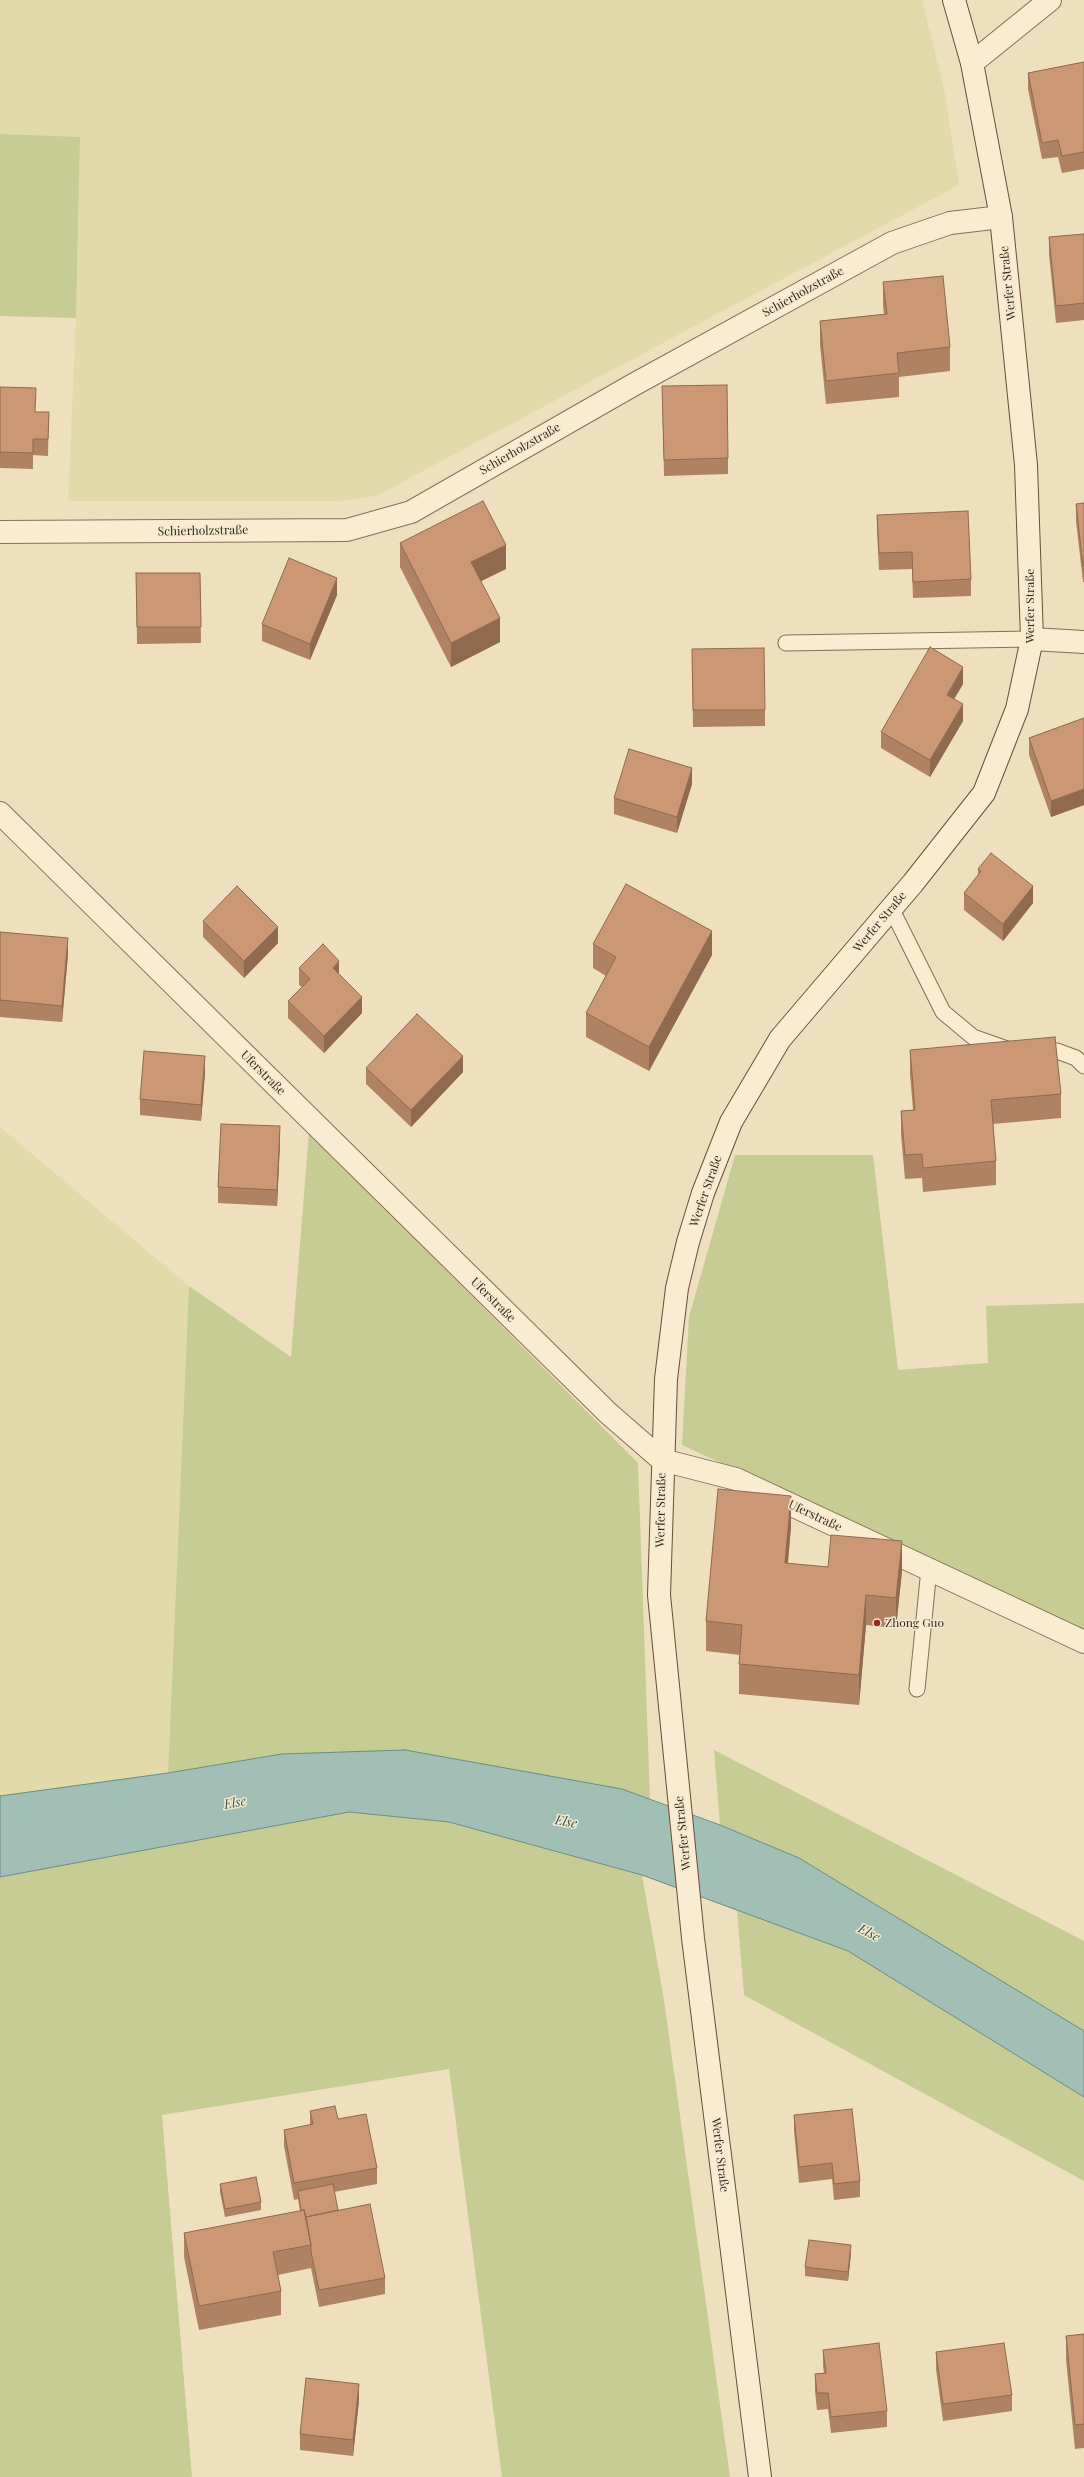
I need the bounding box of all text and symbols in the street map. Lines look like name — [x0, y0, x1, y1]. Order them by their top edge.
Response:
street label: Werfer Straße — [997, 245, 1019, 321]
street label: Schierholzstraße — [760, 264, 846, 320]
street label: Schierholzstraße — [477, 420, 563, 478]
street label: Schierholzstraße — [158, 523, 248, 539]
street label: Werfer Straße — [1023, 569, 1037, 643]
street label: Werfer Straße — [850, 889, 910, 955]
street label: Uferstraße — [238, 1048, 288, 1098]
street label: Werfer Straße — [687, 1153, 725, 1229]
street label: Uferstraße — [468, 1275, 518, 1325]
street label: Werfer Straße — [653, 1473, 669, 1547]
street label: Uferstraße — [786, 1497, 844, 1535]
place label: Zhong Guo — [885, 1616, 944, 1630]
marker: Zhong Guo — [872, 1618, 882, 1628]
water label: Else — [223, 1793, 247, 1813]
street label: Werfer Straße — [672, 1795, 694, 1871]
water label: Else — [554, 1812, 578, 1832]
water label: Else — [856, 1921, 882, 1945]
street label: Werfer Straße — [708, 2117, 732, 2193]

